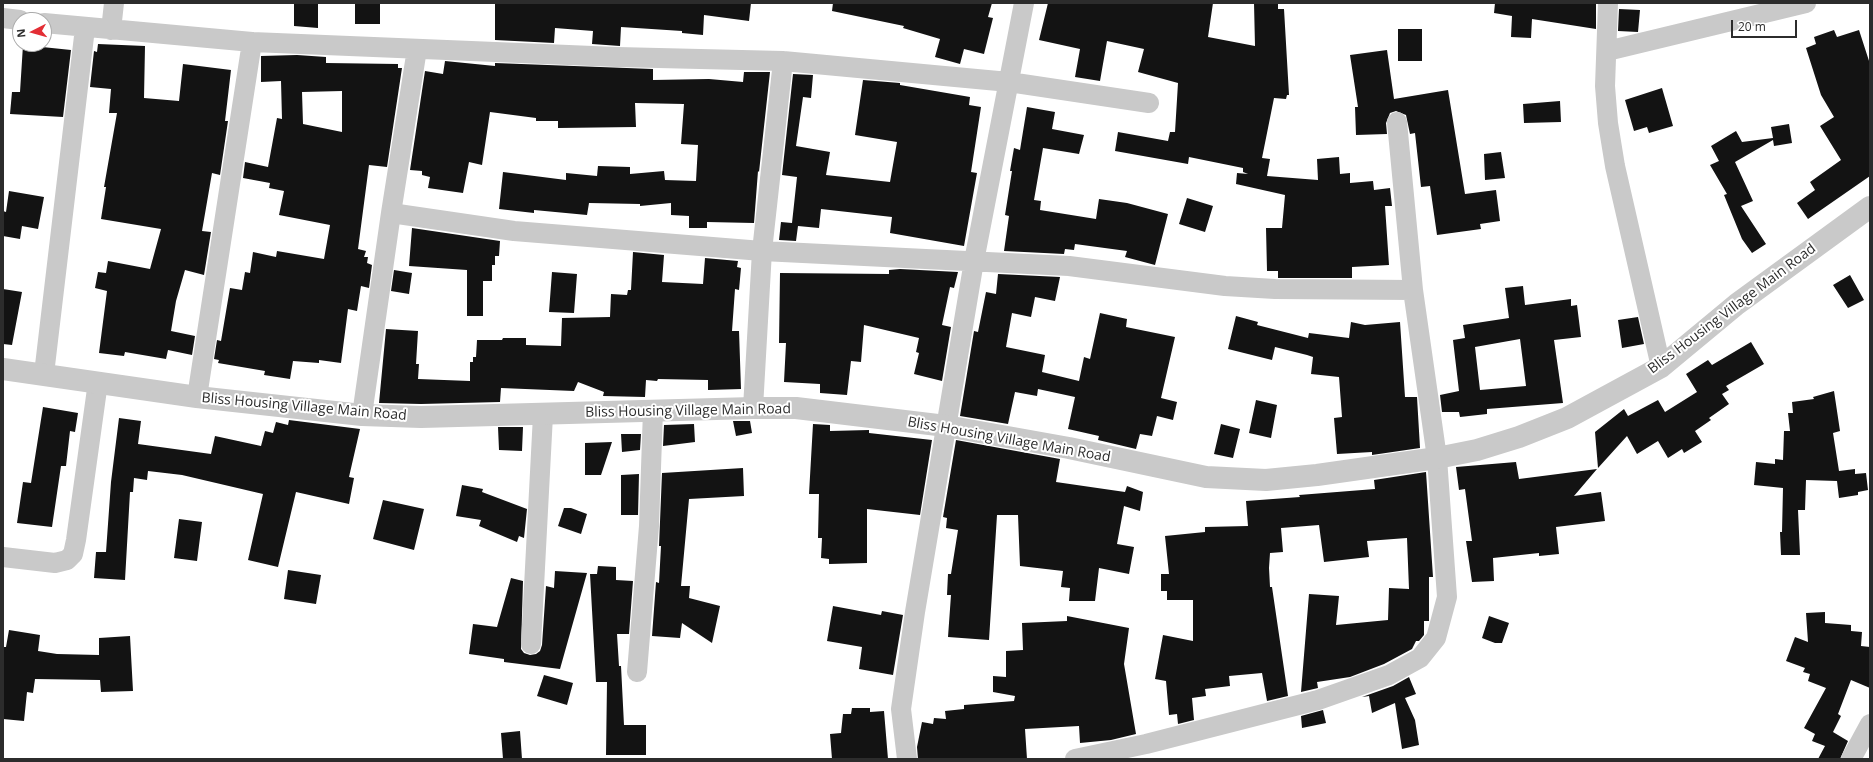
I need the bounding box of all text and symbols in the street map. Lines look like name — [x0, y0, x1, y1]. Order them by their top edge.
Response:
north arrow — [12, 12, 52, 52]
scale bar — [1733, 12, 1799, 38]
text: 20 m — [1738, 18, 1766, 35]
text: N — [13, 28, 28, 38]
street label: Bliss Housing Village Main Road — [1645, 240, 1819, 378]
street label: Bliss Housing Village Main Road — [201, 390, 407, 424]
street label: Bliss Housing Village Main Road — [585, 401, 791, 421]
street label: Bliss Housing Village Main Road — [906, 414, 1112, 466]

